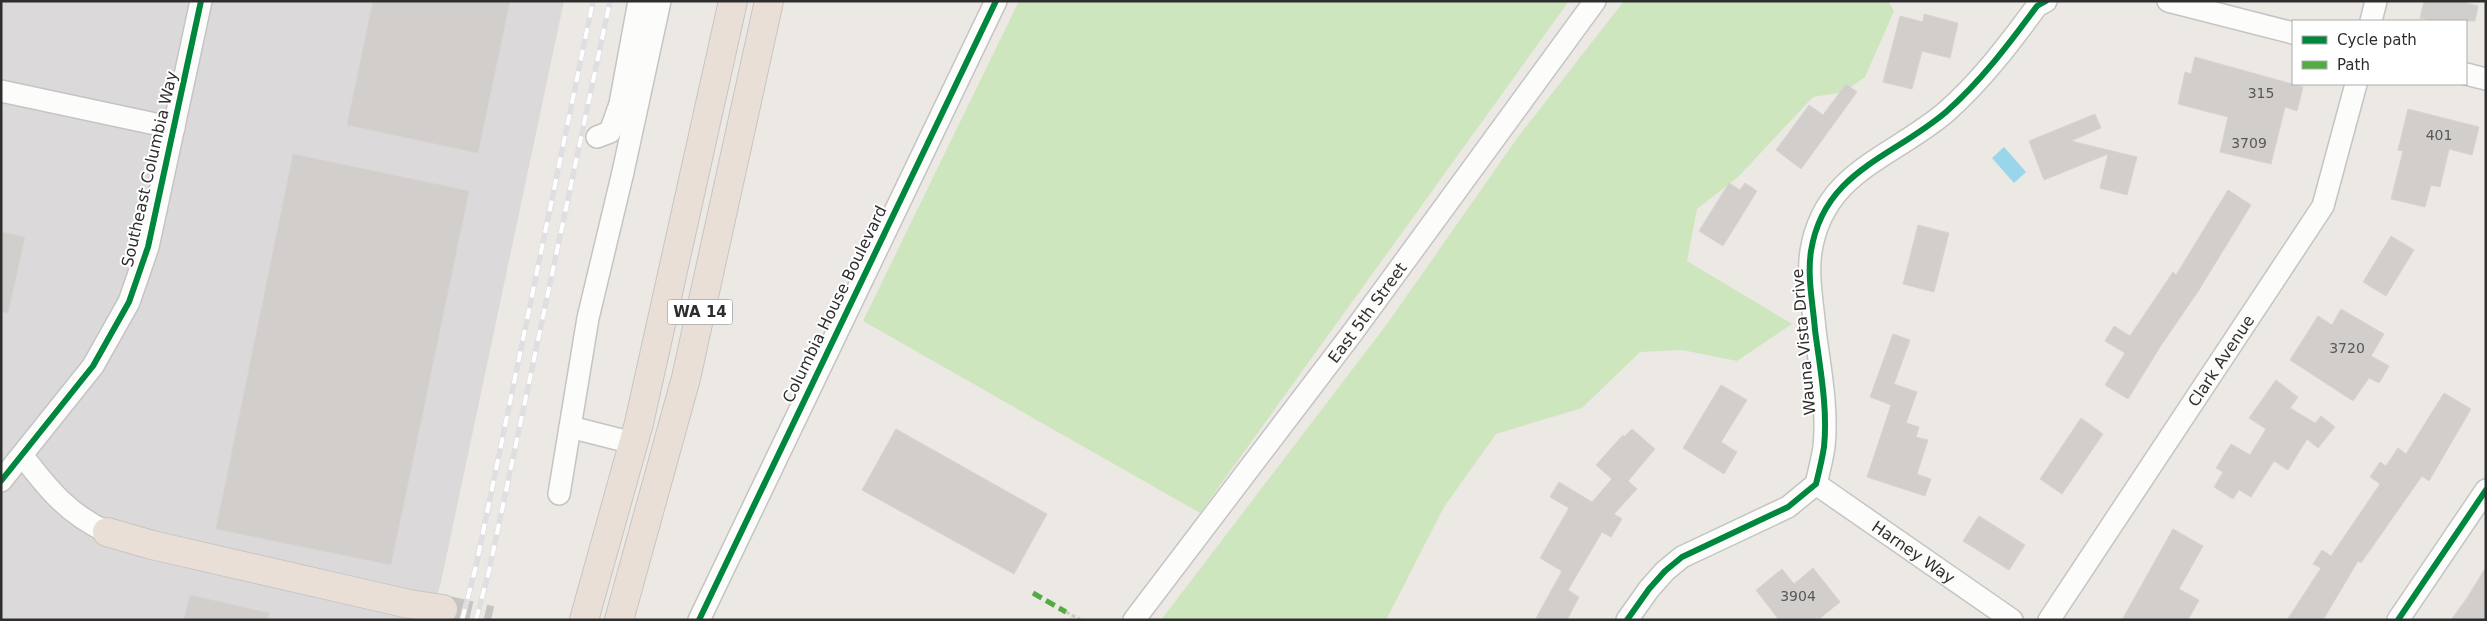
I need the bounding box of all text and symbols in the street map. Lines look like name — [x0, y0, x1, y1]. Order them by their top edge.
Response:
legend — [2292, 20, 2467, 85]
text: Cycle path — [2337, 31, 2417, 49]
text: Path — [2337, 56, 2370, 74]
street label: Southeast Columbia Way — [118, 69, 181, 269]
house number: 315 — [2248, 85, 2274, 101]
house number: 401 — [2426, 127, 2452, 143]
house number: 3709 — [2231, 135, 2267, 151]
street label: Columbia House Boulevard — [778, 203, 891, 406]
street label: East 5th Street — [1324, 259, 1411, 367]
street label: Wauna Vista Drive — [1788, 268, 1819, 416]
road number: WA 14 — [668, 300, 732, 324]
street label: Clark Avenue — [2184, 312, 2258, 410]
house number: 3720 — [2329, 340, 2365, 356]
street label: Harney Way — [1868, 517, 1959, 588]
house number: 3904 — [1780, 588, 1816, 604]

